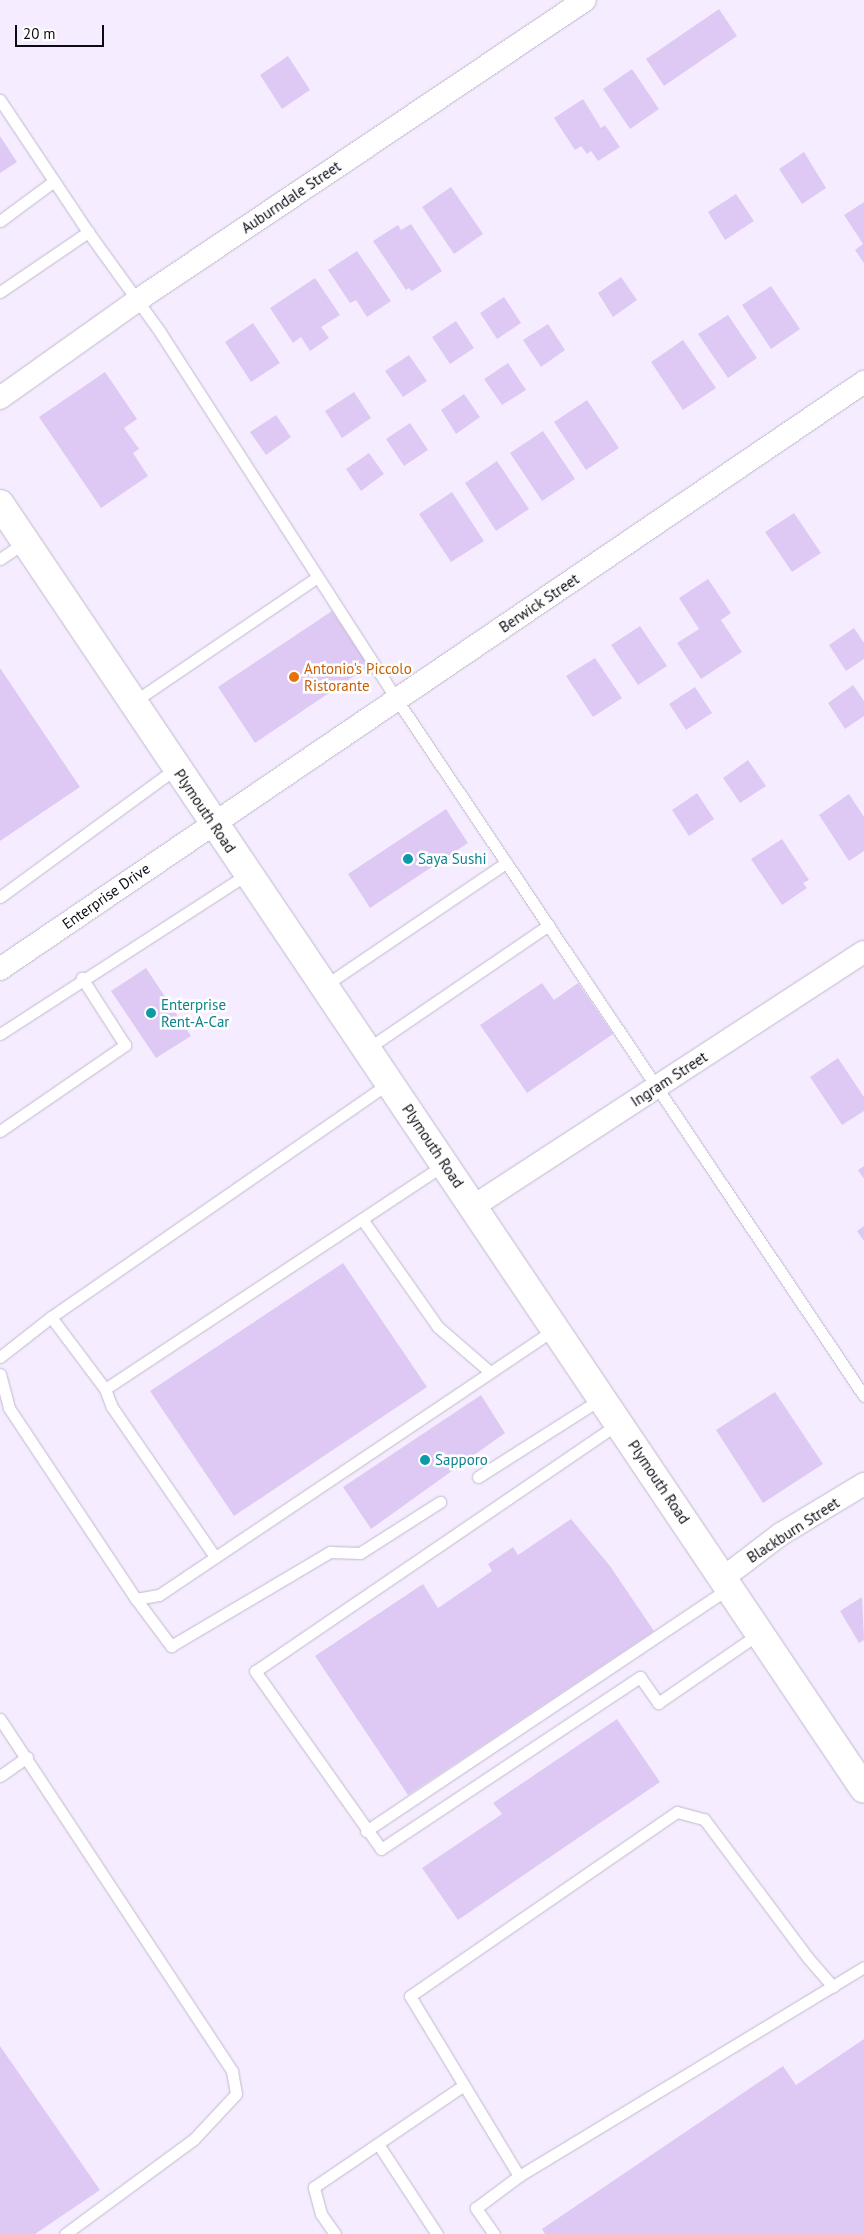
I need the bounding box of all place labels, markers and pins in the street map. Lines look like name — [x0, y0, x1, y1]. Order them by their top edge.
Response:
place label: Antonio's Piccolo Ristorante — [304, 659, 412, 694]
marker: Antonio's Piccolo Ristorante — [288, 671, 300, 683]
place label: Saya Sushi — [418, 850, 486, 868]
marker: Saya Sushi — [402, 853, 414, 865]
place label: Enterprise Rent-A-Car — [161, 995, 229, 1030]
marker: Enterprise Rent-A-Car — [145, 1007, 157, 1019]
place label: Sapporo — [435, 1451, 488, 1469]
marker: Sapporo — [419, 1454, 431, 1466]

